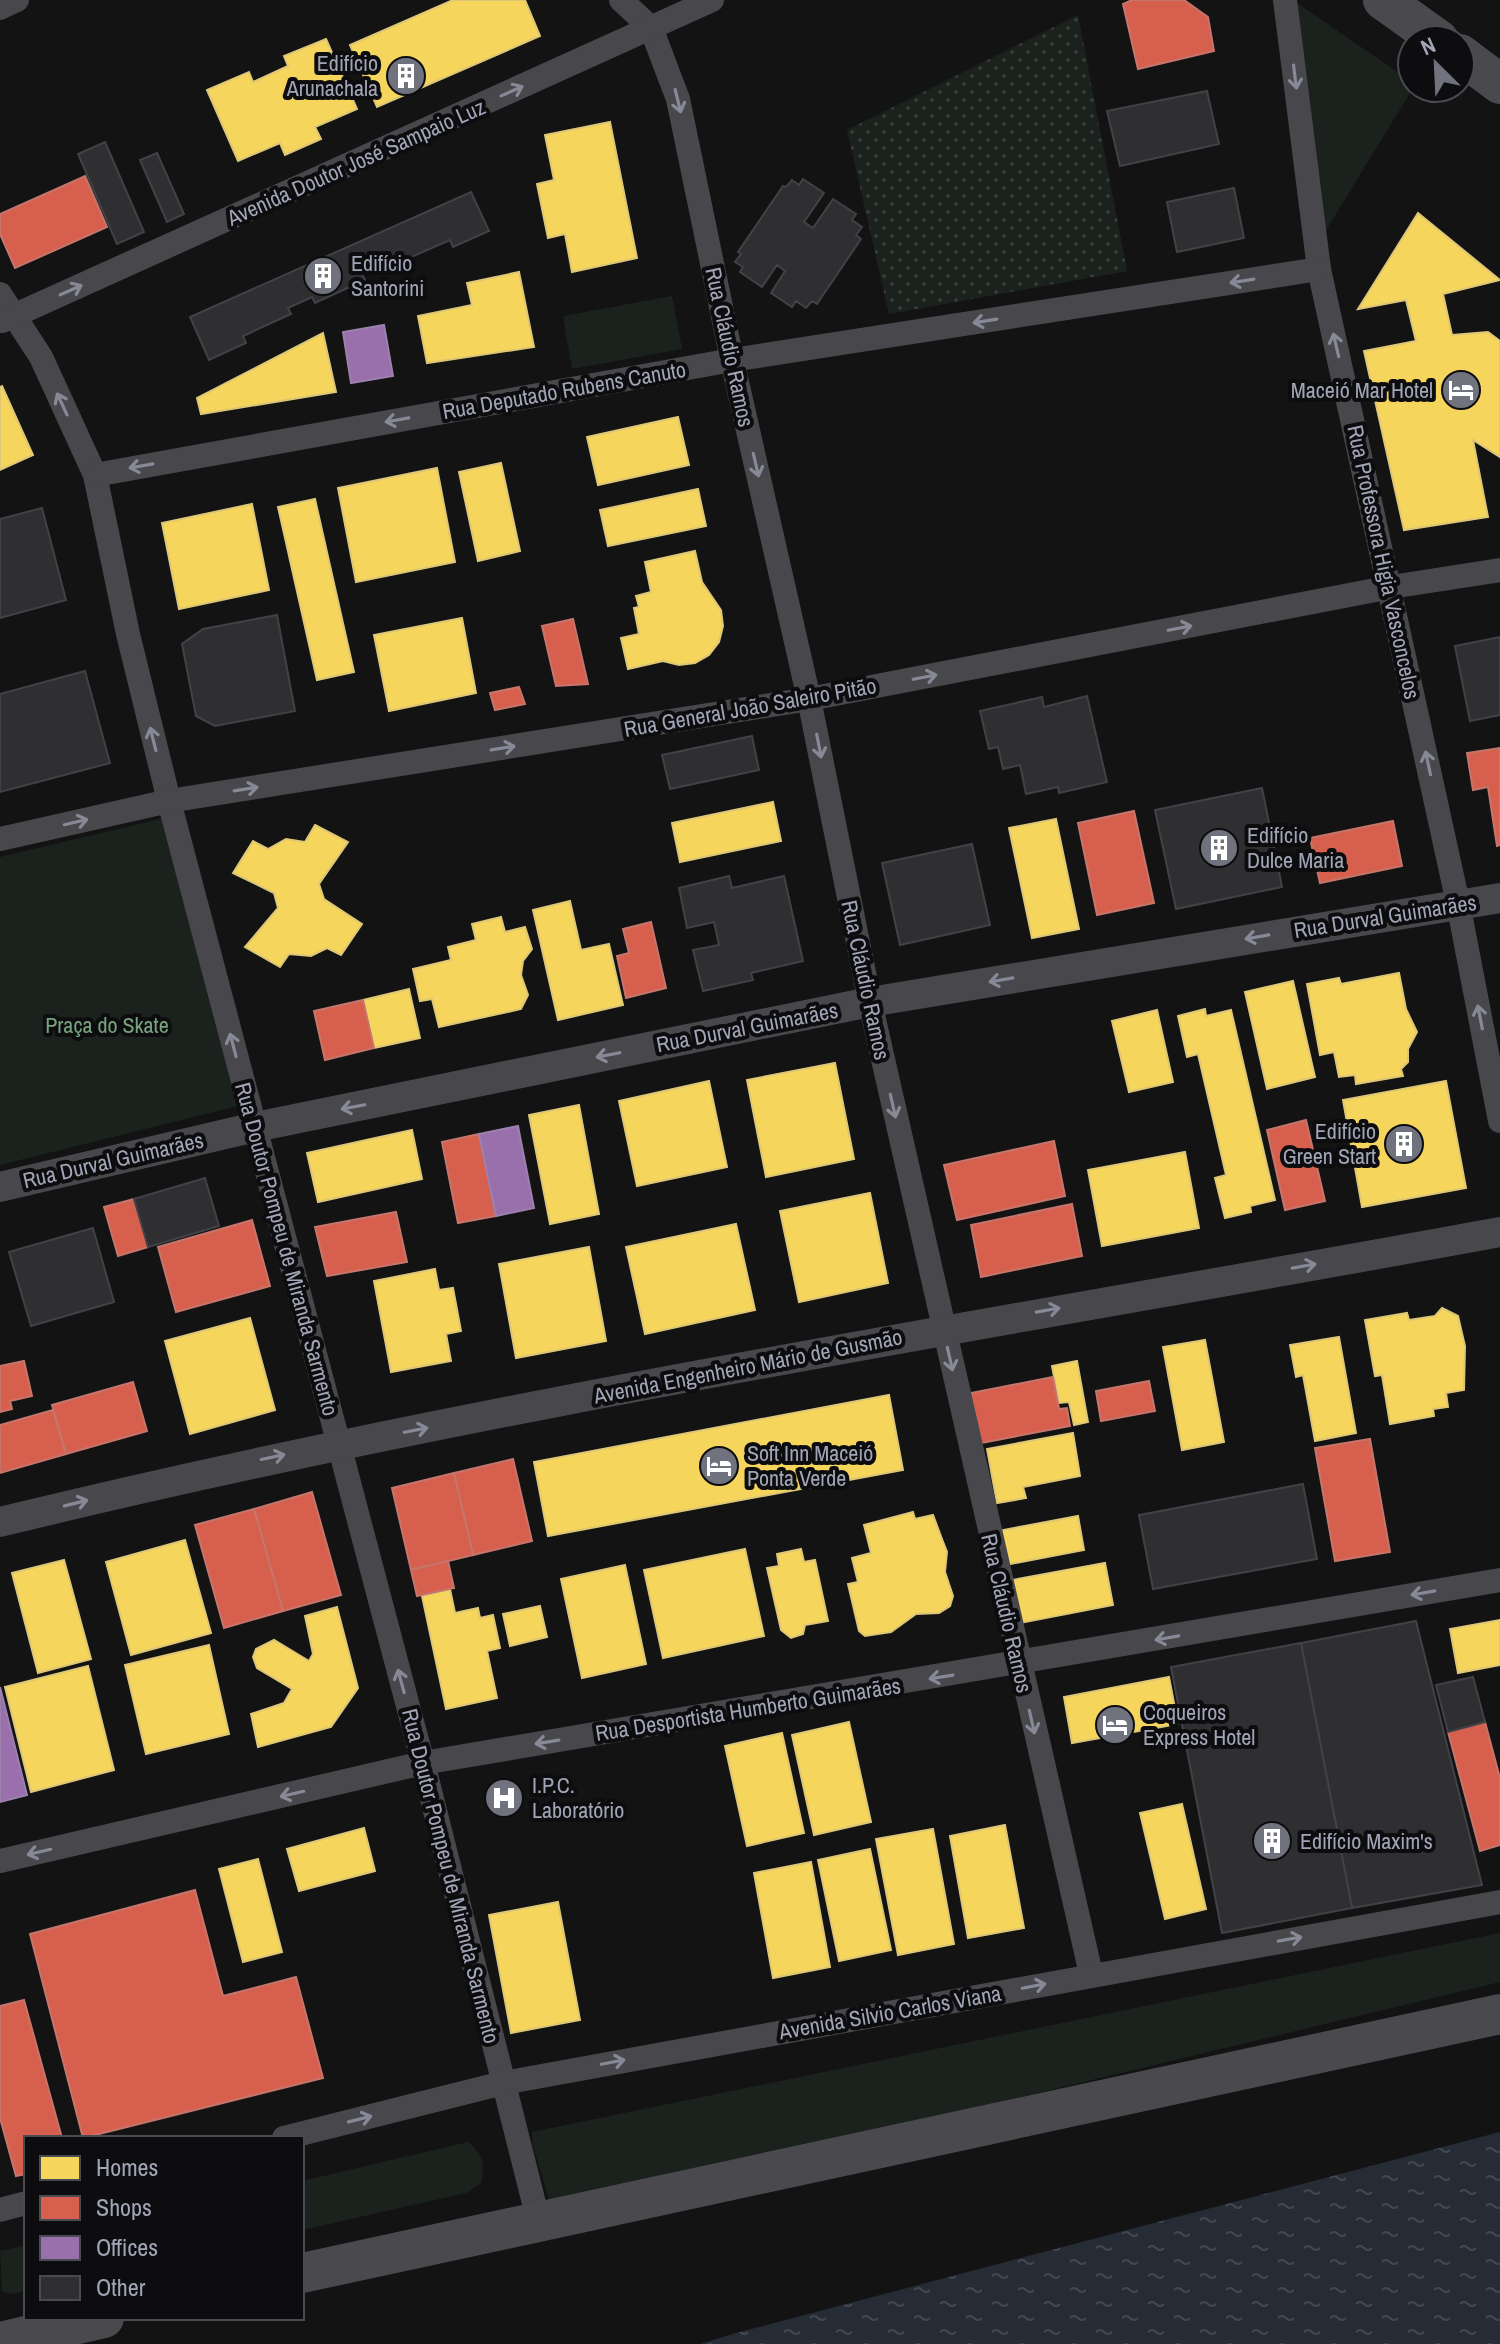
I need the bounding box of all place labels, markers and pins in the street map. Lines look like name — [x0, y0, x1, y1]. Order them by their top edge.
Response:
place label: Edifício Arunachala — [286, 48, 378, 103]
building icon: Edifício Arunachala — [385, 55, 427, 97]
place label: Edifício Santorini — [351, 248, 424, 303]
building icon: Edifício Santorini — [302, 255, 344, 297]
hotel icon: Maceió Mar Hotel — [1440, 369, 1482, 411]
place label: Maceió Mar Hotel — [1291, 375, 1433, 405]
place label: Edifício Dulce Maria — [1247, 820, 1344, 875]
building icon: Edifício Dulce Maria — [1198, 827, 1240, 869]
place label: Edifício Green Start — [1283, 1116, 1376, 1171]
building icon: Edifício Green Start — [1383, 1123, 1425, 1165]
place label: Soft Inn Maceió Ponta Verde — [747, 1438, 873, 1493]
hotel icon: Soft Inn Maceió Ponta Verde — [698, 1445, 740, 1487]
place label: Coqueiros Express Hotel — [1143, 1697, 1255, 1752]
hotel icon: Coqueiros Express Hotel — [1094, 1704, 1136, 1746]
place label: I.P.C. Laboratório — [532, 1770, 624, 1825]
hospital icon: I.P.C. Laboratório — [483, 1777, 525, 1819]
building icon: Edifício Maxim's — [1251, 1820, 1293, 1862]
place label: Edifício Maxim's — [1300, 1826, 1433, 1856]

